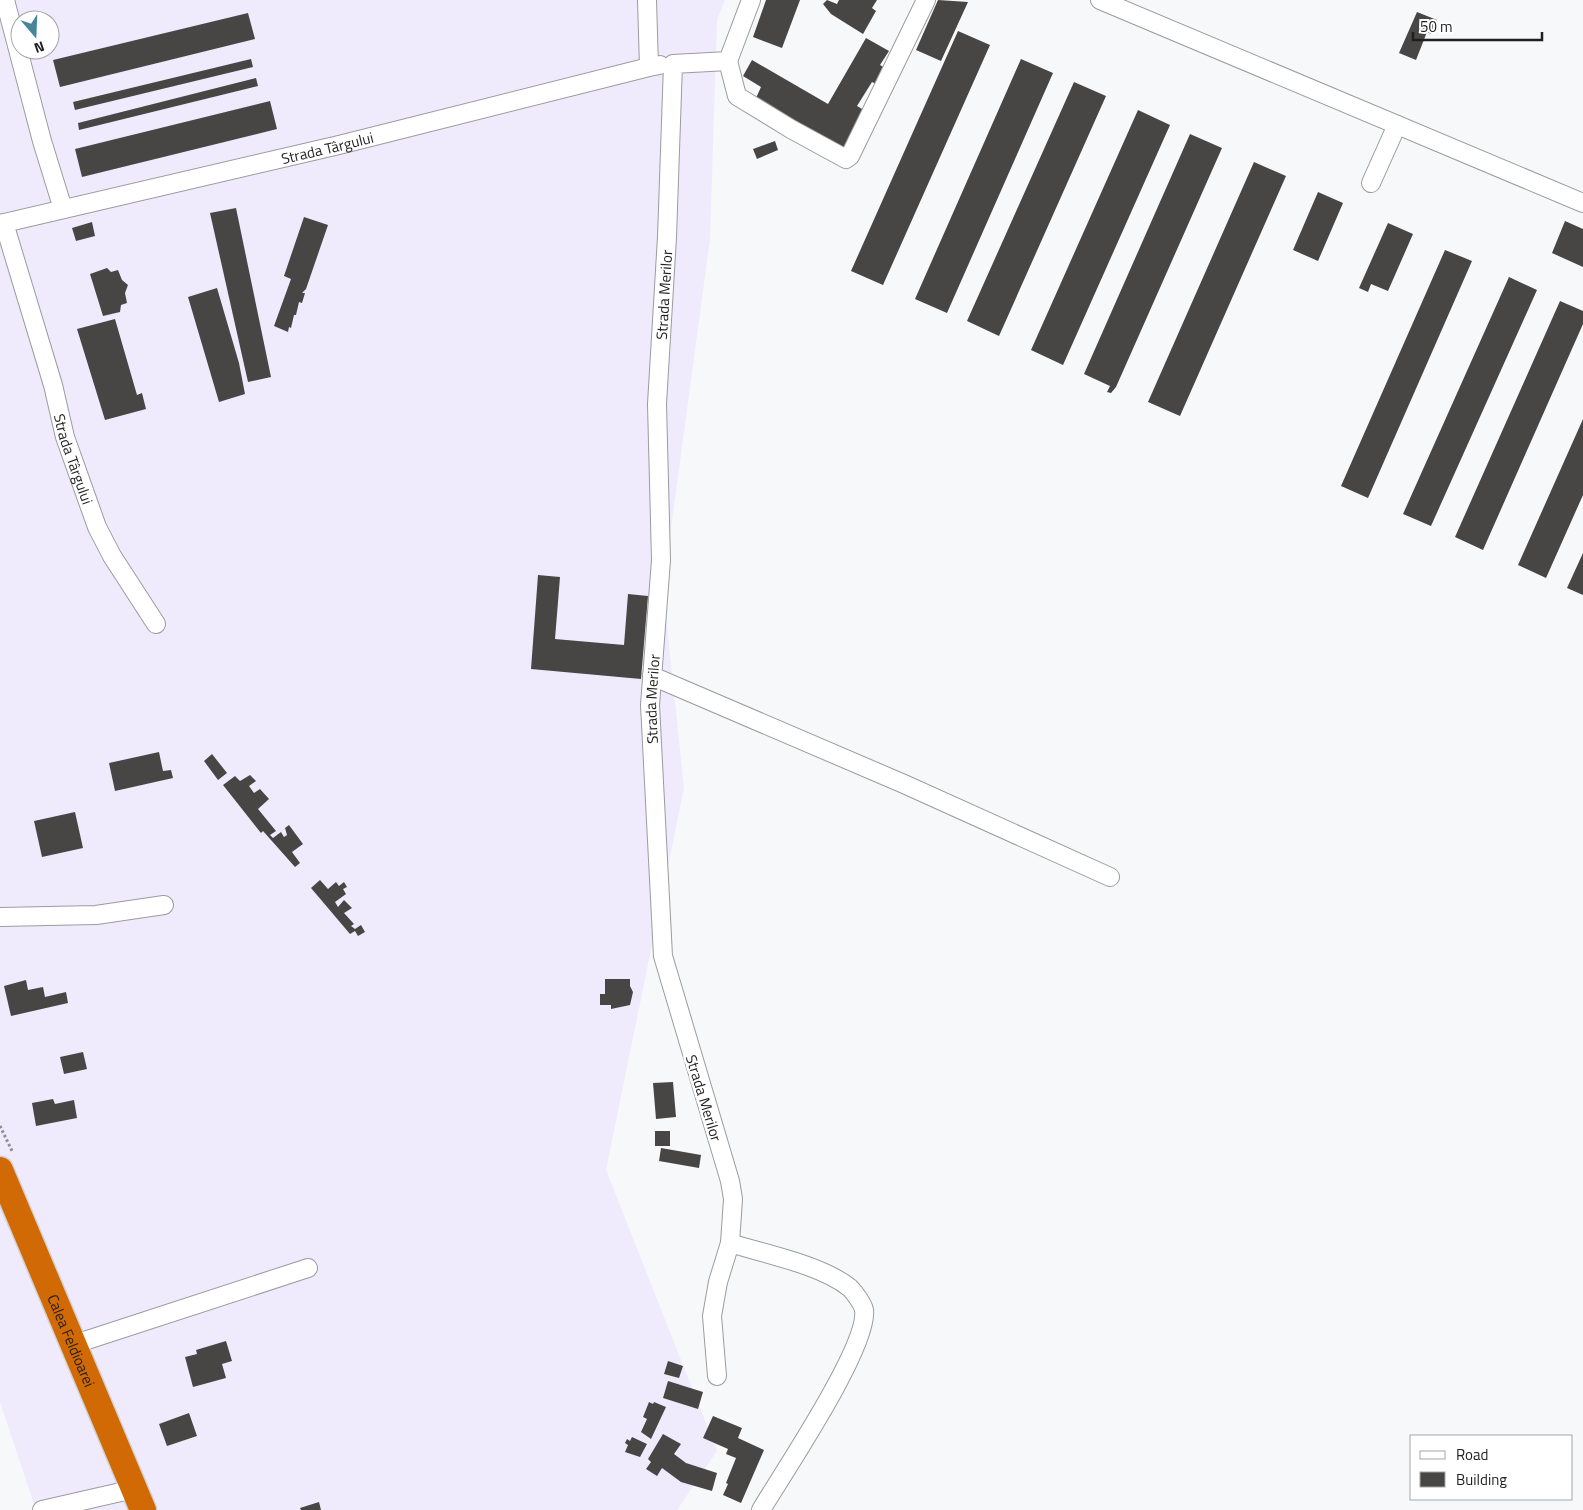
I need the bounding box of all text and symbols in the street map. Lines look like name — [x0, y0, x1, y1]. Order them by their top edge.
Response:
north arrow — [10, 10, 60, 60]
scale bar — [1413, 10, 1542, 42]
text: 50 m — [1420, 15, 1453, 38]
text: N — [31, 36, 47, 59]
street label: Strada Târgului — [279, 125, 376, 170]
street label: Strada Merilor — [649, 249, 678, 340]
street label: Strada Târgului — [48, 411, 99, 507]
street label: Strada Merilor — [638, 653, 665, 745]
street label: Strada Merilor — [680, 1052, 728, 1144]
street label: Calea Feldioarei — [42, 1291, 101, 1391]
legend — [1410, 1435, 1573, 1500]
text: Road — [1456, 1443, 1488, 1466]
text: Building — [1456, 1468, 1507, 1491]

